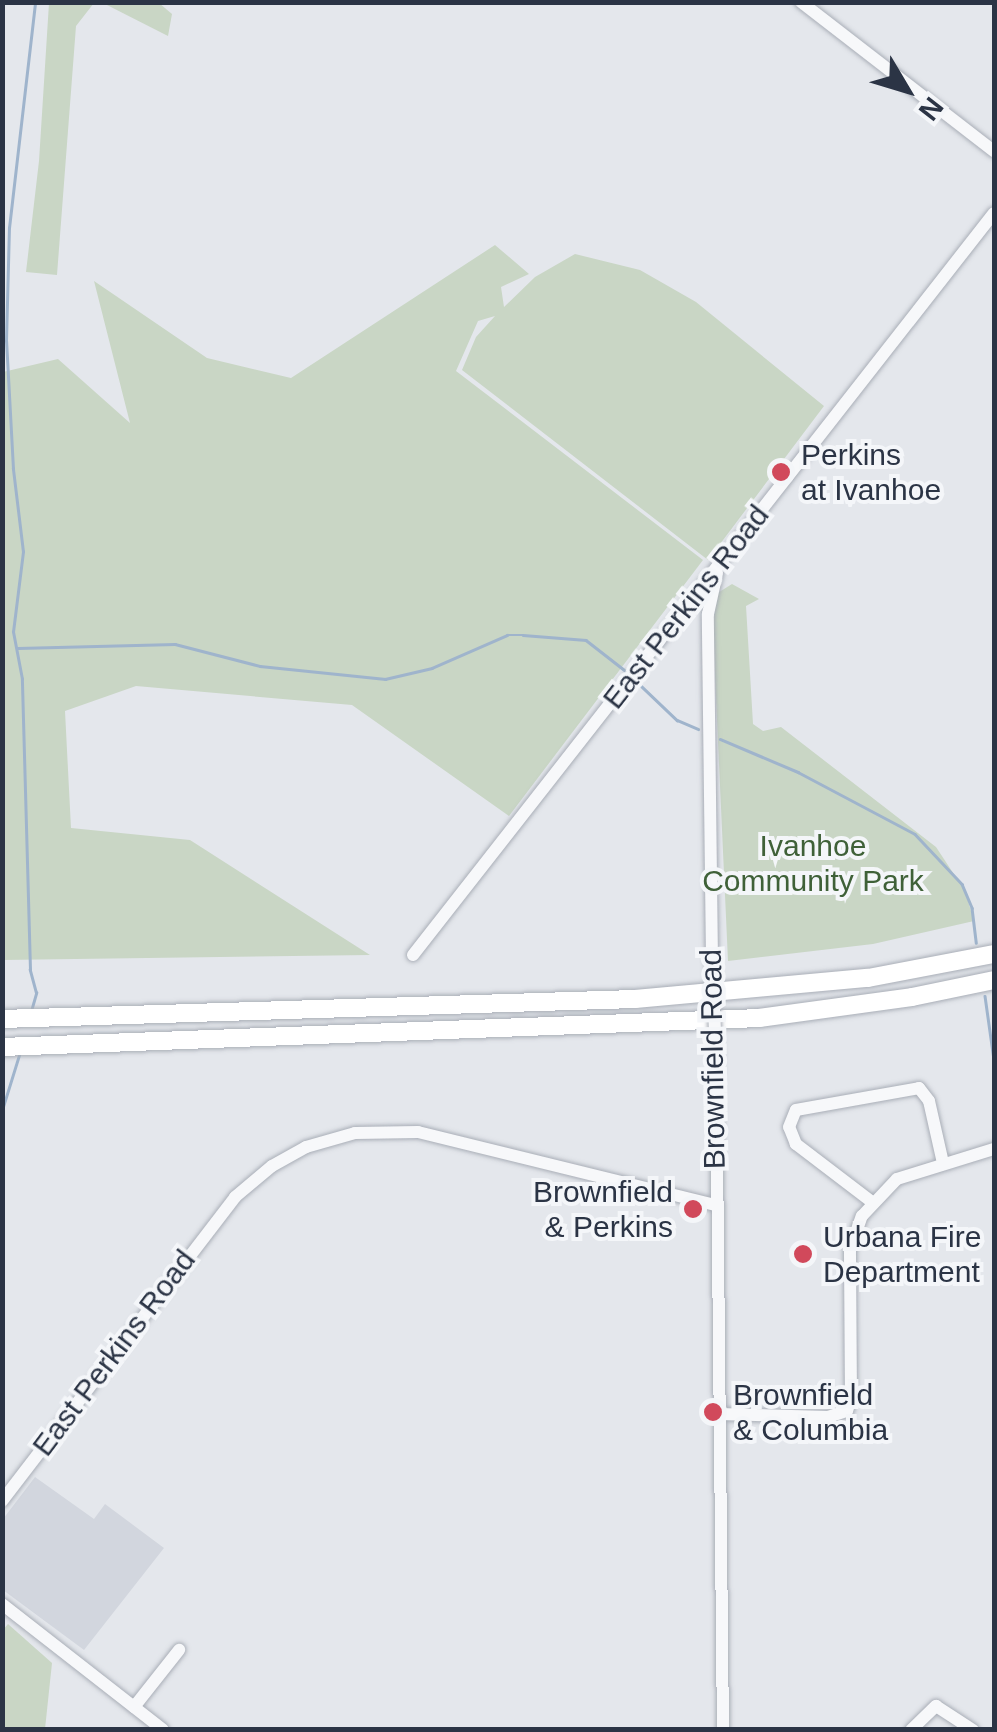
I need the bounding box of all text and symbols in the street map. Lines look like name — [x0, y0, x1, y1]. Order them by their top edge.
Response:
north arrow — [857, 40, 957, 140]
text: N — [913, 91, 949, 126]
place label: Perkins at Ivanhoe — [801, 437, 941, 508]
marker: Perkins at Ivanhoe — [770, 461, 792, 483]
street label: East Perkins Road — [595, 498, 777, 716]
park label: Ivanhoe Community Park — [702, 828, 924, 898]
street label: Brownfield Road — [693, 949, 733, 1169]
place label: Brownfield & Perkins — [533, 1174, 673, 1244]
marker: Brownfield & Perkins — [682, 1198, 704, 1220]
place label: Urbana Fire Department — [823, 1219, 981, 1290]
street label: East Perkins Road — [25, 1243, 203, 1463]
marker: Urbana Fire Department — [792, 1243, 814, 1265]
place label: Brownfield & Columbia — [733, 1377, 888, 1448]
marker: Brownfield & Columbia — [702, 1401, 724, 1423]

